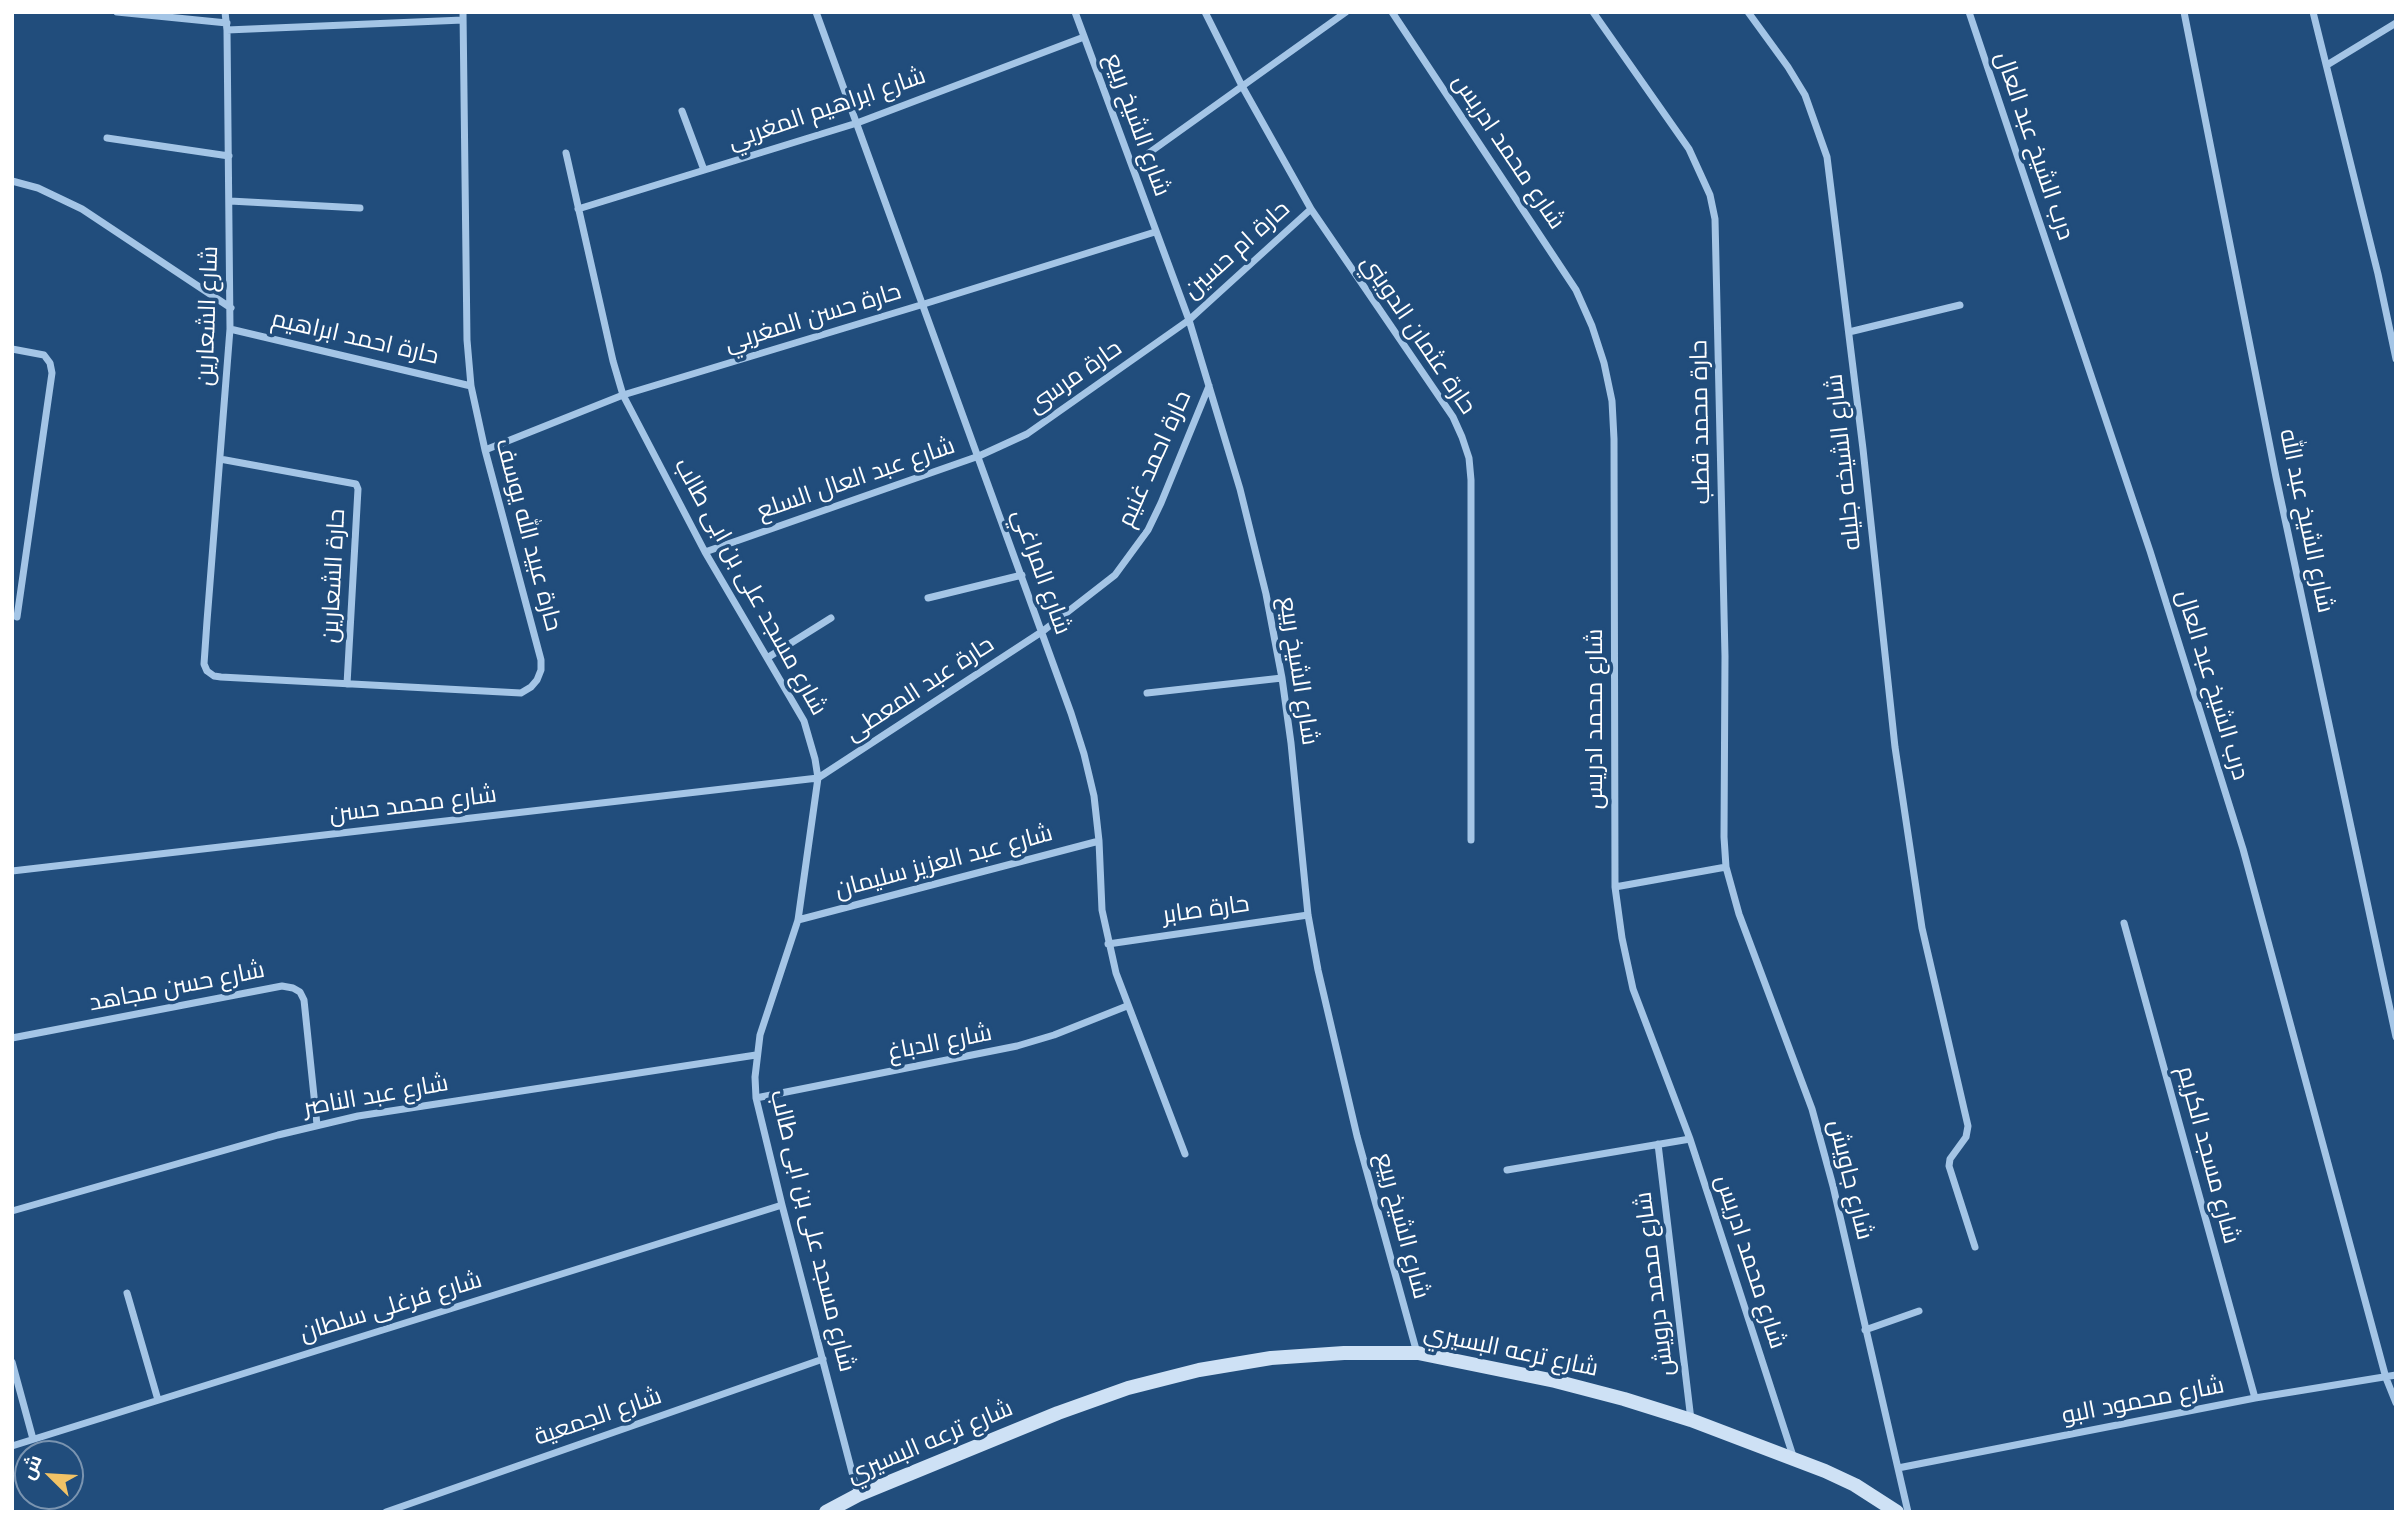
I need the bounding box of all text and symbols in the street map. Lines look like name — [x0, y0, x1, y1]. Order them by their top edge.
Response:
street label: درب الشيخ عبد العال — [1988, 48, 2080, 244]
street label: شارع الشيخ ربيع — [1098, 50, 1176, 200]
street label: شارع ابراهيم المغربي — [724, 62, 930, 156]
street label: شارع محمد ادريس — [1446, 69, 1570, 235]
street label: حارة ام حسين — [1178, 195, 1296, 305]
street label: شارع الشعارين — [191, 245, 225, 387]
street label: حارة عثمان الدويني — [1354, 250, 1482, 420]
street label: حارة حسن المغربي — [721, 277, 905, 359]
street label: حارة احمد ابراهيم — [269, 305, 441, 371]
street label: حارة مرسى — [1022, 334, 1128, 420]
street label: حارة محمد قطب — [1685, 340, 1717, 504]
street label: شارع الشيخه جليله — [1820, 372, 1868, 552]
street label: حارة احمد غنيم — [1112, 386, 1198, 532]
street label: شارع الشيخ عبد الله — [2272, 426, 2340, 616]
street label: شارع عبد العال السلع — [753, 432, 959, 526]
street label: حارة عبيد الله يوسف — [488, 436, 568, 634]
street label: شارع مسجد على بن ابى طالب — [667, 453, 833, 721]
street label: شارع المراغي — [1005, 505, 1077, 639]
street label: حارة الشعارين — [316, 508, 352, 644]
street label: درب الشيخ عبد العال — [2169, 586, 2255, 784]
street label: شارع الشيخ ربيع — [1272, 595, 1324, 747]
street label: شارع محمد ادريس — [1581, 629, 1609, 809]
street label: حارة عبد المعطى — [840, 630, 1000, 748]
street label: شارع محمد حسن — [328, 780, 498, 830]
street label: شارع عبد العزيز سليمان — [832, 819, 1056, 905]
street label: حارة صابر — [1161, 890, 1251, 930]
street label: شارع حسن مجاهد — [87, 956, 267, 1018]
street label: شارع الدباغ — [885, 1019, 995, 1067]
street label: شارع مسجد الكريم — [2170, 1063, 2246, 1247]
street label: شارع عبد الناصر — [301, 1069, 451, 1123]
street label: شارع مسجد على بن ابى طالب — [763, 1087, 861, 1375]
street label: شارع جاويش — [1821, 1117, 1879, 1243]
street label: شارع الشيخ ربيع — [1369, 1150, 1435, 1302]
street label: شارع محمد ادريس — [1708, 1172, 1792, 1352]
street label: شارع محمد درويش — [1629, 1190, 1681, 1378]
street label: شارع فرغلى سلطان — [297, 1266, 485, 1348]
street label: شارع ترعه البسيري — [1421, 1318, 1601, 1384]
street label: شارع محمود البو — [2059, 1371, 2227, 1431]
street label: شارع الجمعية — [531, 1382, 665, 1452]
street label: شارع ترعه البسيري — [843, 1394, 1017, 1490]
north arrow — [14, 1440, 84, 1510]
text: ش — [16, 1451, 47, 1483]

